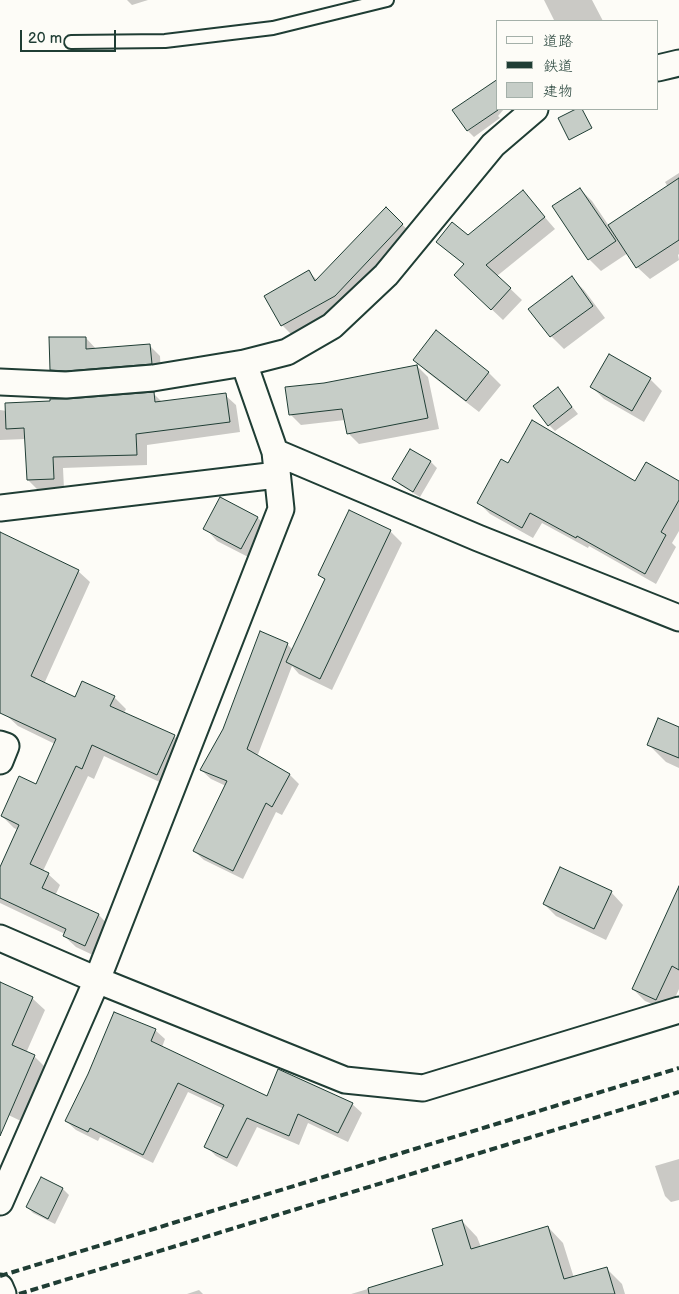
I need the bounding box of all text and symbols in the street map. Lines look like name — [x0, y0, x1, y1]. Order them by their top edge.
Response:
scale bar — [22, 20, 119, 52]
legend — [497, 20, 659, 110]
text: 20 m — [28, 29, 62, 48]
text: 道路 — [543, 32, 573, 51]
text: 鉄道 — [543, 57, 573, 76]
text: 建物 — [543, 82, 573, 101]

